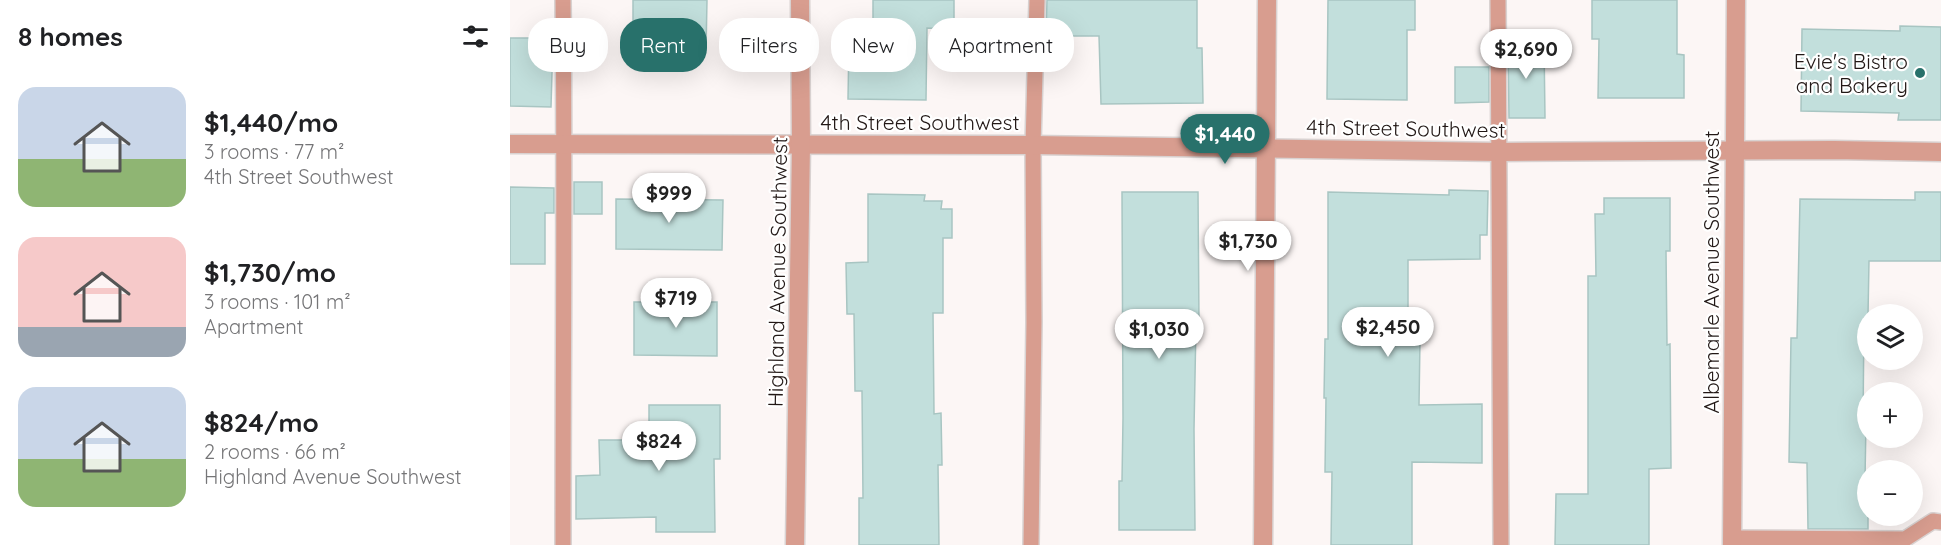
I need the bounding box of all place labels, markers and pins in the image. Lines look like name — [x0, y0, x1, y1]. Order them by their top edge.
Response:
pin: $2,690 — [1477, 29, 1575, 80]
place label: Evie's Bistro and Bakery — [1794, 48, 1908, 98]
marker: Evie's Bistro and Bakery — [1913, 66, 1927, 80]
pin: $1,440 — [1176, 114, 1274, 165]
pin: $999 — [633, 173, 705, 224]
pin: $1,730 — [1199, 221, 1297, 272]
pin: $719 — [640, 278, 712, 329]
pin: $2,450 — [1339, 307, 1437, 358]
pin: $1,030 — [1110, 309, 1208, 360]
pin: $824 — [623, 421, 695, 472]

